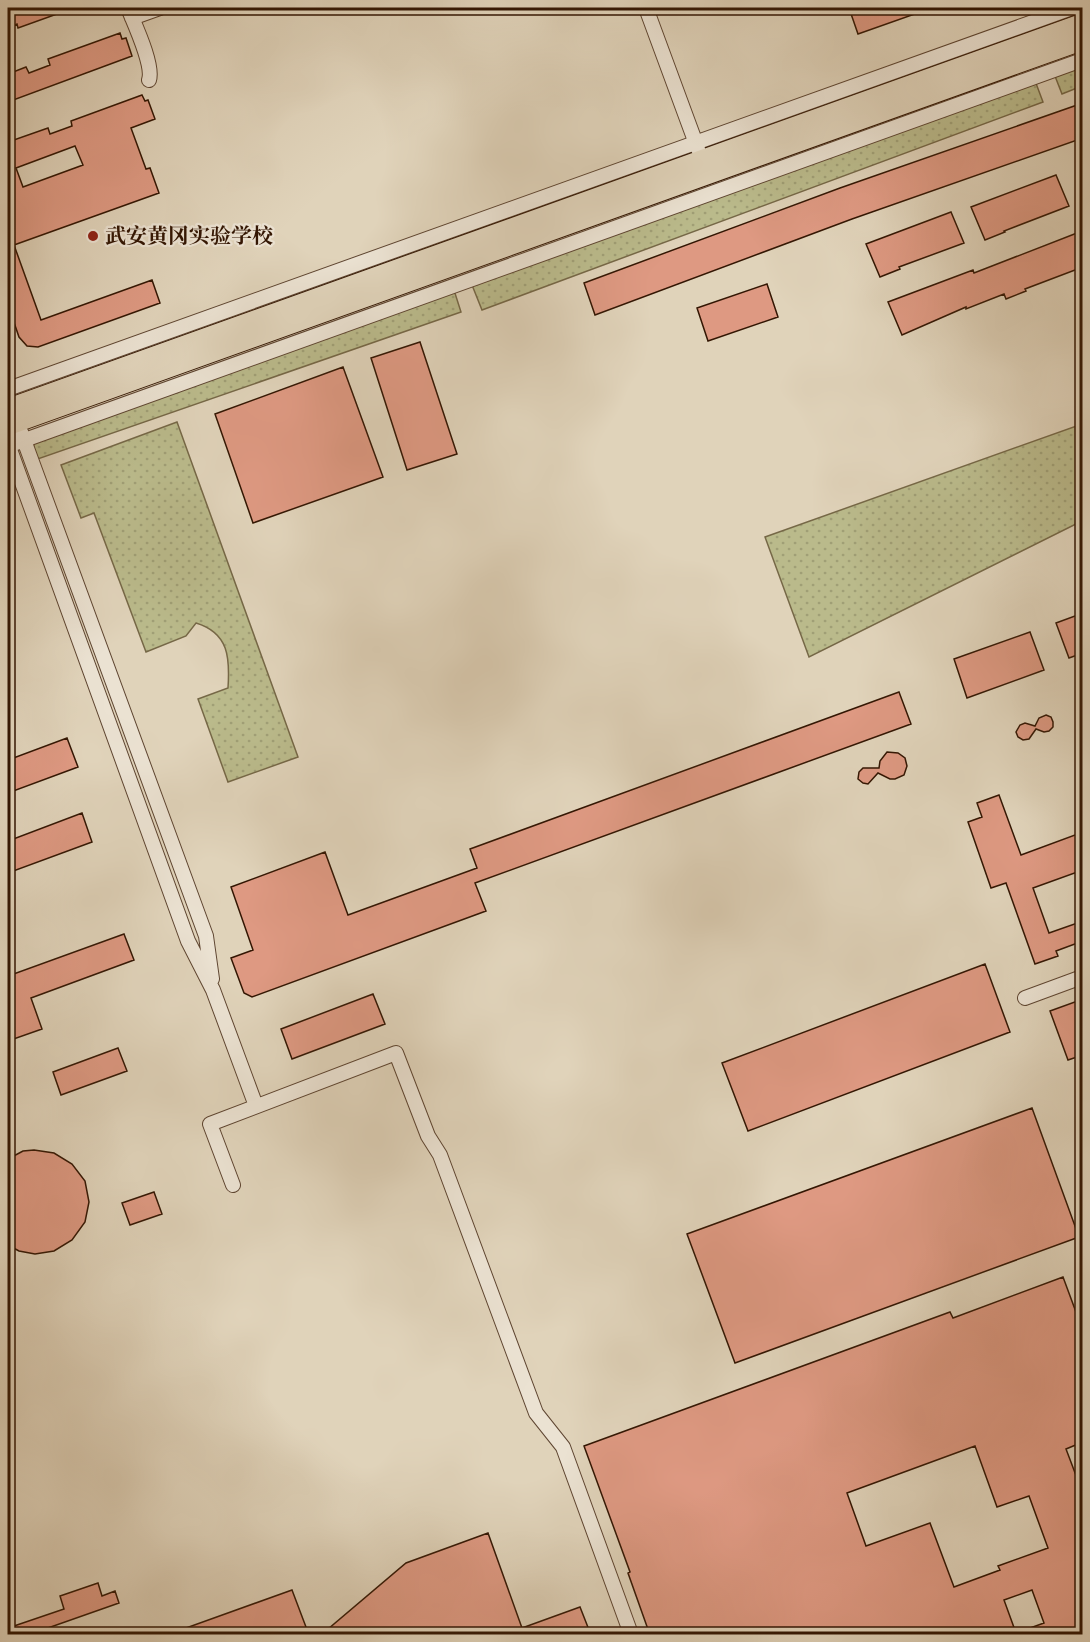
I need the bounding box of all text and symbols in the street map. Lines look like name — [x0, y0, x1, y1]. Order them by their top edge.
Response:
place label: 武安黄冈实验学校 — [105, 222, 273, 251]
marker: 武安黄冈实验学校 — [86, 229, 100, 243]

